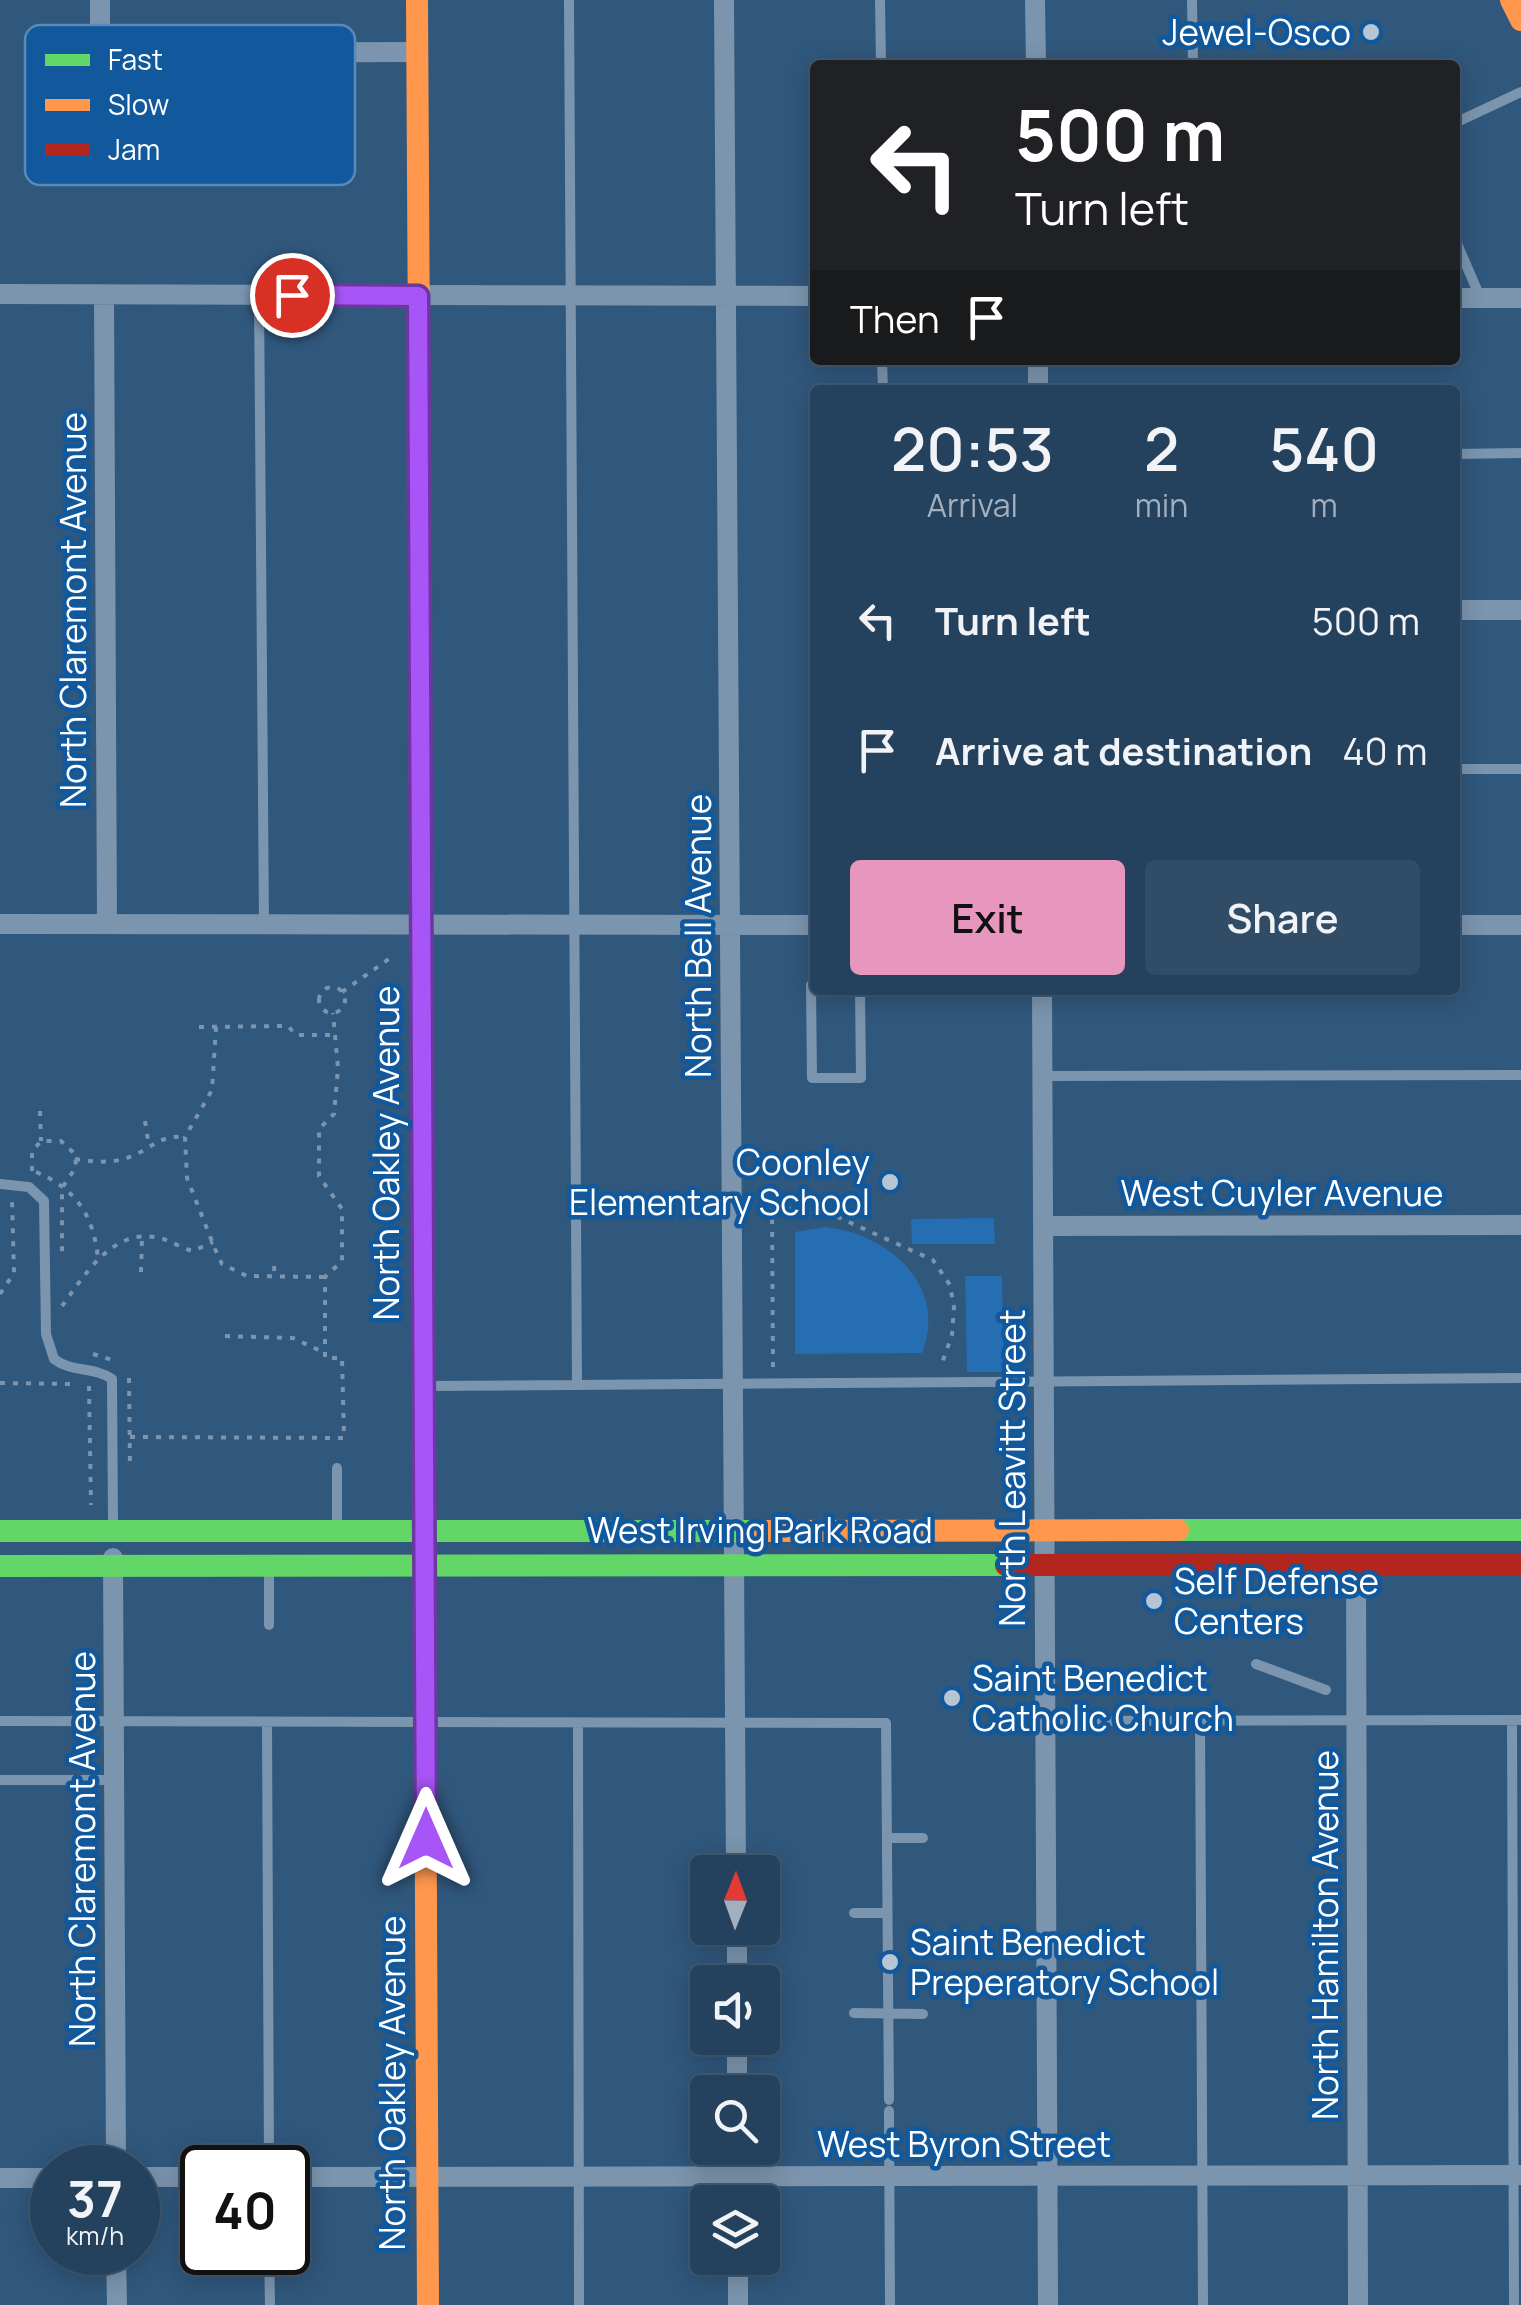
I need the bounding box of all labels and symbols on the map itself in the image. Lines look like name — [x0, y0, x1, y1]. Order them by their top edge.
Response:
place label: Jewel-Osco — [1162, 8, 1351, 56]
marker: Jewel-Osco — [1360, 21, 1382, 43]
legend — [25, 25, 355, 185]
text: Fast — [108, 40, 163, 78]
text: Slow — [108, 85, 169, 123]
text: Jam — [108, 130, 160, 168]
pin — [250, 253, 335, 338]
street label: North Claremont Avenue — [49, 412, 97, 808]
street label: North Bell Avenue — [674, 794, 722, 1078]
street label: North Oakley Avenue — [362, 986, 410, 1320]
place label: Coonley Elementary School — [569, 1138, 870, 1226]
street label: West Cuyler Avenue — [1121, 1169, 1443, 1217]
marker: Coonley Elementary School — [879, 1171, 901, 1193]
street label: North Leavitt Street — [988, 1309, 1036, 1627]
street label: West Irving Park Road — [587, 1506, 933, 1554]
place label: Self Defense Centers — [1174, 1557, 1379, 1645]
marker: Self Defense Centers — [1143, 1590, 1165, 1612]
street label: North Claremont Avenue — [58, 1651, 106, 2047]
place label: Saint Benedict Catholic Church — [972, 1654, 1234, 1742]
marker: Saint Benedict Catholic Church — [941, 1687, 963, 1709]
street label: North Hamilton Avenue — [1301, 1750, 1349, 2120]
position arrow — [374, 1787, 478, 1891]
north arrow — [690, 1855, 780, 1945]
street label: North Oakley Avenue — [368, 1916, 416, 2250]
place label: Saint Benedict Preperatory School — [910, 1918, 1219, 2006]
marker: Saint Benedict Preperatory School — [879, 1951, 901, 1973]
street label: West Byron Street — [817, 2120, 1111, 2168]
speed limit sign: 40 — [180, 2145, 310, 2275]

